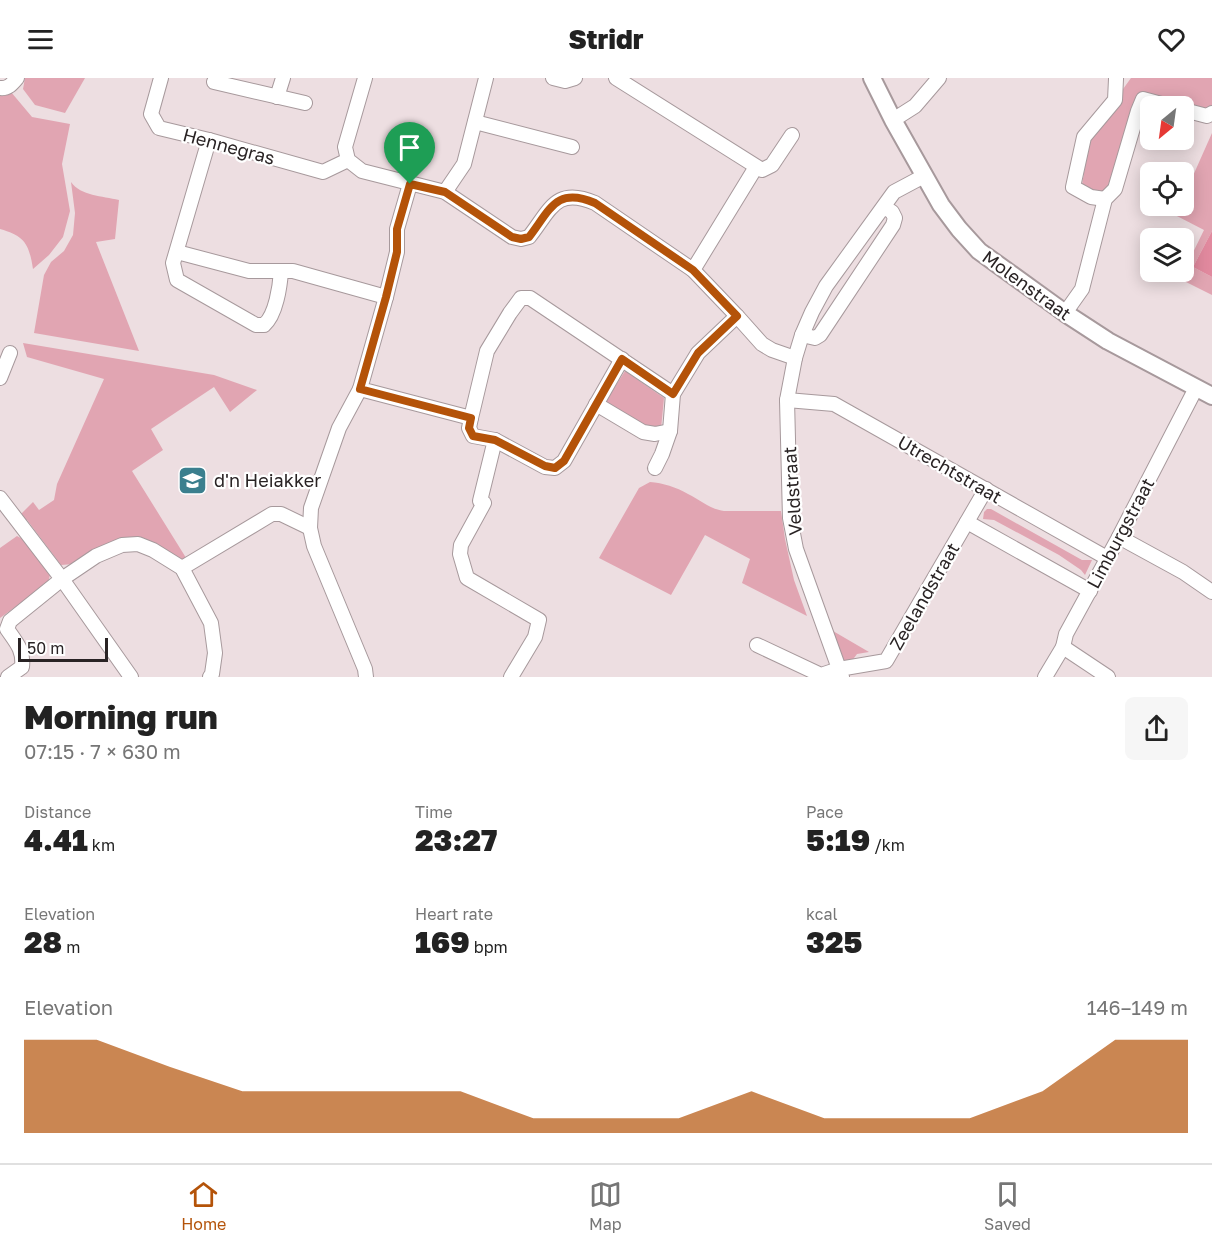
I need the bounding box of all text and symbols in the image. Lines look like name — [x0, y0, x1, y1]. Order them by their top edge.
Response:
icon: menu — [24, 23, 57, 56]
text: Stridr — [569, 23, 643, 55]
icon: heart — [1155, 23, 1188, 56]
north arrow — [1140, 96, 1194, 150]
map controls — [1140, 96, 1194, 282]
pin — [384, 122, 435, 184]
street label: Hennegras — [181, 123, 277, 169]
icon: arrive — [393, 131, 426, 164]
button: locate — [1140, 162, 1194, 216]
button: layers — [1140, 228, 1194, 282]
street label: Molenstraat — [978, 245, 1076, 325]
street label: Utrechtstraat — [894, 430, 1006, 508]
street label: Veldstraat — [778, 446, 806, 536]
school or university icon: d'n Heiakker — [177, 464, 209, 496]
place label: d'n Heiakker — [214, 469, 321, 491]
street label: Limburgstraat — [1082, 474, 1158, 592]
street label: Zeelandstraat — [884, 538, 964, 654]
scale bar — [18, 635, 108, 662]
text: 50 m — [27, 638, 64, 658]
text: Morning run — [24, 697, 218, 736]
button: share — [1125, 697, 1188, 760]
text: 07:15 · 7 × 630 m — [24, 739, 181, 763]
text: Distance — [24, 802, 91, 822]
text: Time — [415, 802, 453, 822]
text: Pace — [806, 802, 843, 822]
text: 4.41 — [24, 822, 88, 858]
text: 23:27 — [415, 822, 497, 858]
text: 5:19 — [806, 822, 870, 858]
text: km — [88, 835, 115, 855]
text: /km — [870, 835, 905, 855]
text: Elevation — [24, 904, 95, 924]
text: Heart rate — [415, 904, 493, 924]
text: kcal — [806, 904, 838, 924]
text: 28 — [24, 924, 62, 960]
text: 169 — [415, 924, 470, 960]
text: 325 — [806, 924, 862, 960]
text: m — [62, 937, 80, 957]
text: bpm — [470, 937, 508, 957]
text: Elevation — [24, 995, 113, 1019]
text: 146–149 m — [1087, 995, 1188, 1019]
tab: Home — [181, 1178, 226, 1234]
tab: Map — [589, 1178, 622, 1234]
tab: Saved — [984, 1178, 1031, 1234]

